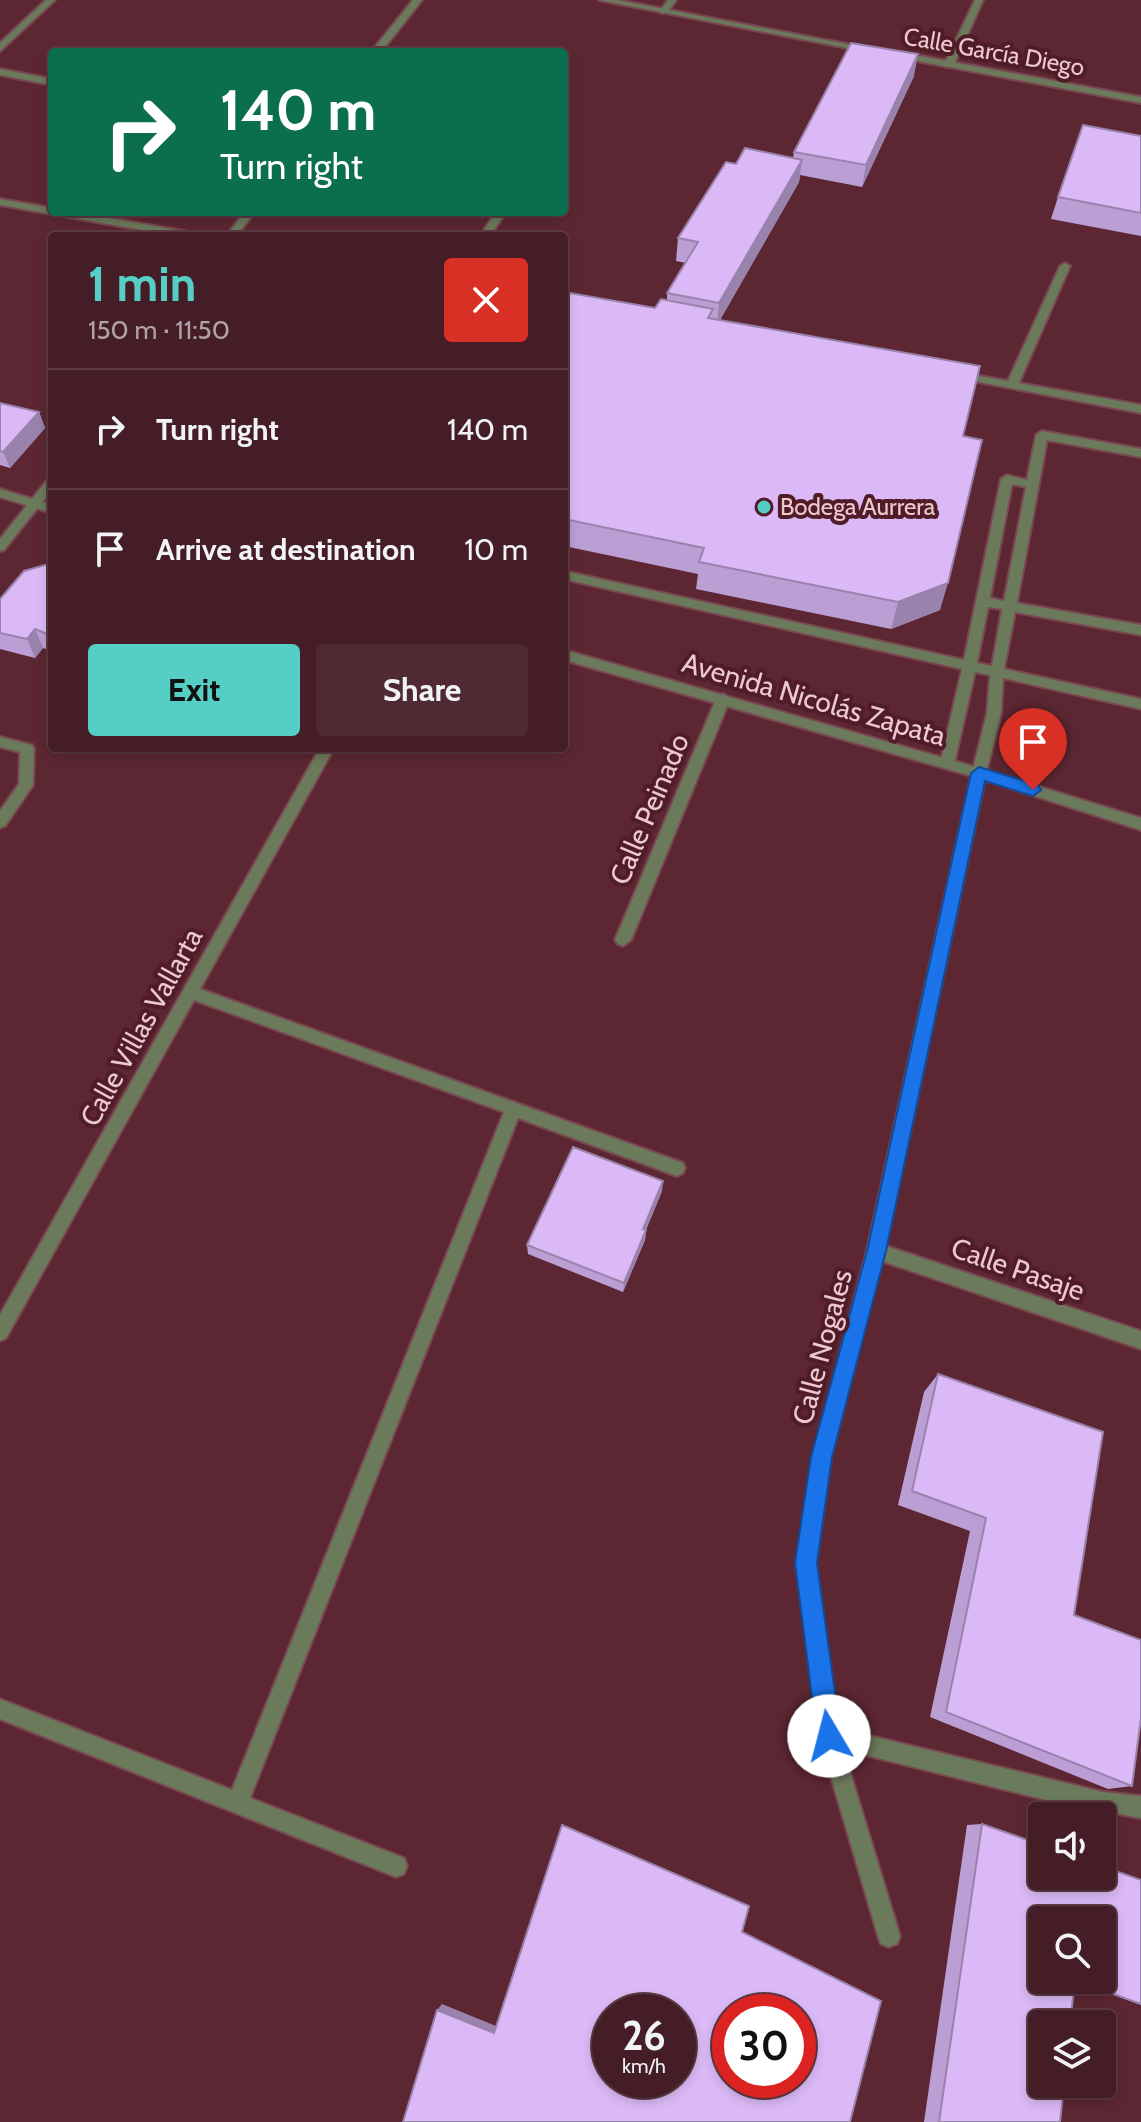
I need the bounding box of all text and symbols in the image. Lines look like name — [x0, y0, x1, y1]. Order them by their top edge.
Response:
street label: Calle García Diego — [902, 21, 1087, 82]
text: 140 m — [220, 76, 376, 144]
icon: right — [88, 80, 192, 184]
text: Turn right — [220, 144, 363, 188]
text: 1 min — [88, 255, 196, 313]
button: close — [444, 258, 528, 342]
text: 150 m · 11:50 — [88, 314, 230, 346]
icon: right — [88, 407, 132, 451]
text: Turn right — [156, 411, 279, 448]
text: 140 m — [447, 411, 528, 448]
place label: Bodega Aurrera — [780, 492, 936, 521]
marker: Bodega Aurrera — [755, 498, 773, 516]
icon: arrive — [88, 527, 132, 571]
text: Arrive at destination — [156, 531, 416, 568]
text: 10 m — [464, 531, 528, 568]
button: Exit — [88, 644, 300, 736]
button: Share — [316, 644, 528, 736]
street label: Avenida Nicolás Zapata — [678, 645, 950, 753]
pin — [999, 708, 1067, 790]
icon: arrive — [1011, 720, 1055, 764]
street label: Calle Peinado — [602, 729, 696, 889]
street label: Calle Villas Vallarta — [73, 922, 210, 1132]
street label: Calle Pasaje — [947, 1230, 1089, 1308]
street label: Calle Nogales — [785, 1266, 859, 1428]
position arrow — [787, 1694, 871, 1778]
map controls — [1028, 1802, 1116, 2098]
button: sound — [1028, 1802, 1116, 1890]
button: search — [1028, 1906, 1116, 1994]
speed limit sign: 30 — [712, 1994, 816, 2098]
button: layers — [1028, 2010, 1116, 2098]
text: 26 — [622, 2011, 666, 2060]
text: km/h — [622, 2054, 666, 2078]

